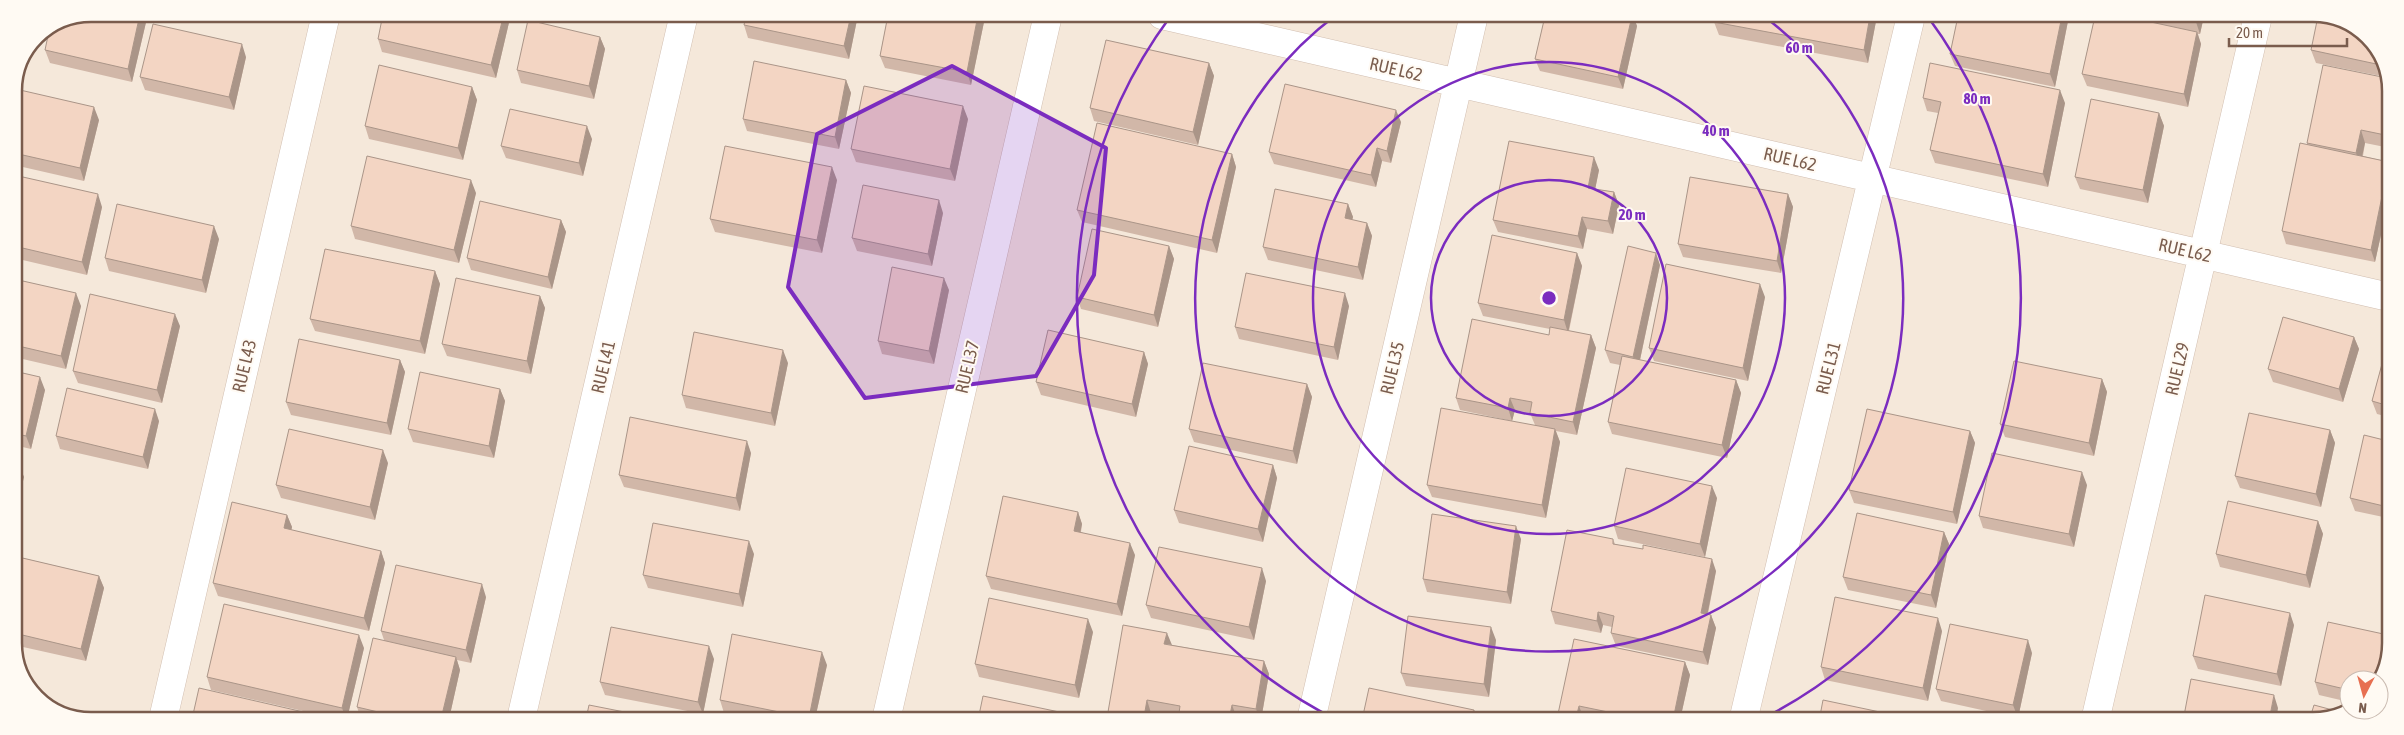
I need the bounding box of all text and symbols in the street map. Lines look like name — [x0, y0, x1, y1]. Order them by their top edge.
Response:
scale bar — [2229, 15, 2346, 47]
text: 20 m — [2236, 24, 2263, 41]
text: 60 m — [1786, 39, 1813, 56]
street label: RUE L62 — [1368, 53, 1424, 85]
text: 80 m — [1964, 90, 1991, 107]
text: 40 m — [1702, 122, 1730, 139]
street label: RUE L62 — [1762, 143, 1818, 175]
text: 20 m — [1619, 206, 1646, 223]
street label: RUE L62 — [2157, 234, 2213, 266]
centre of rings — [1540, 289, 1558, 307]
street label: RUE L43 — [228, 338, 260, 394]
street label: RUE L41 — [587, 339, 619, 395]
street label: RUE L37 — [951, 339, 983, 395]
street label: RUE L31 — [1811, 339, 1845, 397]
street label: RUE L35 — [1376, 340, 1408, 396]
street label: RUE L29 — [2161, 341, 2193, 397]
north arrow — [2339, 670, 2389, 720]
text: N — [2358, 700, 2368, 716]

